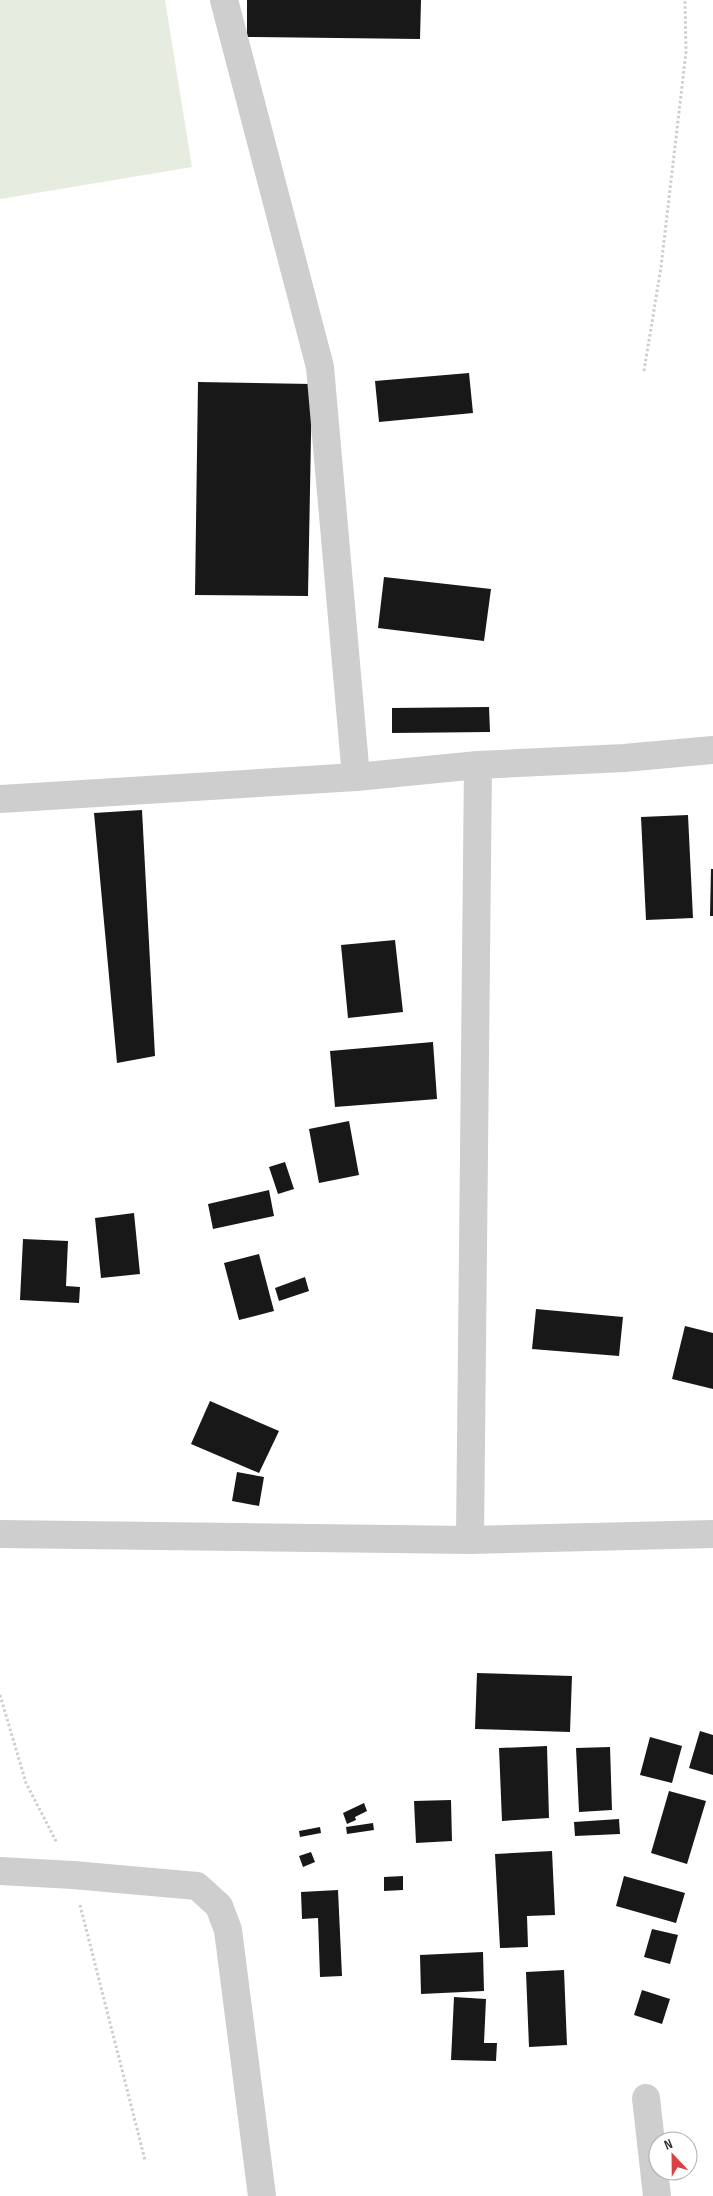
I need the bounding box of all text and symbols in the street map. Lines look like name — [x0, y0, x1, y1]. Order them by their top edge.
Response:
north arrow — [648, 2131, 698, 2181]
text: N — [662, 2135, 675, 2154]

